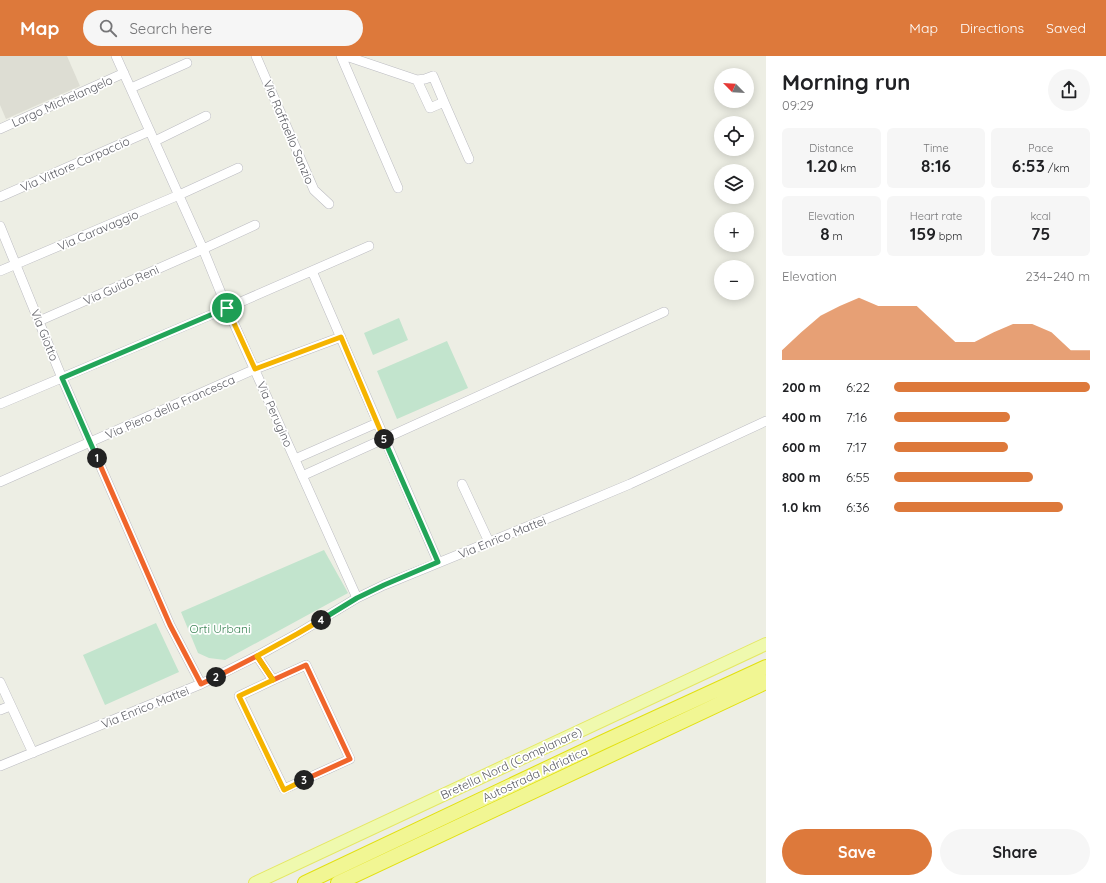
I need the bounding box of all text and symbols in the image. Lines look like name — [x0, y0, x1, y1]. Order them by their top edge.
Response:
search box — [83, 10, 363, 46]
text: Map — [20, 16, 59, 40]
icon: search — [97, 17, 119, 39]
text: Search here — [129, 19, 212, 38]
text: Map — [909, 19, 938, 37]
text: Directions — [960, 19, 1024, 37]
text: Saved — [1046, 19, 1086, 37]
north arrow — [714, 68, 754, 108]
map controls — [714, 68, 754, 300]
text: Morning run — [782, 68, 910, 96]
button: share — [1048, 69, 1090, 111]
street label: Largo Michelangelo — [9, 72, 115, 130]
street label: Via Raffaello Sanzio — [260, 78, 318, 186]
text: 09:29 — [782, 97, 814, 113]
button: locate — [714, 116, 754, 156]
street label: Via Vittore Carpaccio — [18, 133, 132, 195]
text: Distance — [809, 141, 853, 155]
text: Time — [923, 141, 949, 155]
text: Pace — [1028, 141, 1053, 155]
text: 1.20 — [806, 155, 837, 176]
text: 8:16 — [921, 155, 951, 176]
text: 6:53 — [1012, 155, 1045, 176]
text: km — [837, 161, 856, 175]
text: /km — [1045, 161, 1069, 175]
button: layers — [714, 164, 754, 204]
street label: Via Caravaggio — [55, 206, 141, 254]
text: Elevation — [808, 209, 855, 223]
text: Heart rate — [910, 209, 962, 223]
text: kcal — [1030, 209, 1051, 223]
button: + — [714, 212, 754, 252]
text: 8 — [820, 223, 829, 244]
text: 159 — [910, 223, 936, 244]
text: 75 — [1031, 223, 1050, 244]
text: m — [829, 229, 843, 243]
text: bpm — [936, 229, 962, 243]
button: − — [714, 260, 754, 300]
street label: Via Guido Reni — [81, 262, 161, 308]
text: Elevation — [782, 268, 837, 284]
text: 234–240 m — [1026, 268, 1090, 284]
pin — [210, 291, 244, 325]
icon: arrive — [216, 297, 238, 319]
street label: Via Giotto — [28, 307, 62, 363]
street label: Via Piero della Francesca — [103, 372, 237, 442]
street label: Via Perugino — [254, 379, 296, 449]
text: 200 m — [782, 379, 821, 395]
text: 6:22 — [846, 379, 870, 395]
text: 400 m — [782, 409, 821, 425]
text: 7:16 — [846, 409, 867, 425]
pin: 5 — [374, 429, 394, 449]
text: 5 — [381, 432, 387, 446]
text: 600 m — [782, 439, 821, 455]
text: 7:17 — [846, 439, 867, 455]
pin: 1 — [87, 448, 107, 468]
text: 1 — [95, 451, 99, 465]
text: 800 m — [782, 469, 821, 485]
text: 6:55 — [846, 469, 870, 485]
text: 1.0 km — [782, 499, 821, 515]
text: 6:36 — [846, 499, 869, 515]
street label: Via Enrico Mattei — [456, 513, 548, 561]
pin: 4 — [311, 610, 331, 630]
text: 4 — [318, 613, 324, 627]
park label: Orti Urbani — [190, 621, 250, 636]
pin: 2 — [206, 667, 226, 687]
text: 2 — [213, 670, 219, 684]
street label: Via Enrico Mattei — [99, 683, 191, 731]
street label: Bretella Nord (Complanare) — [438, 724, 584, 802]
street label: Autostrada Adriatica — [480, 743, 590, 805]
pin: 3 — [294, 770, 314, 790]
text: 3 — [301, 773, 307, 787]
button: Save — [782, 829, 932, 875]
button: Share — [940, 829, 1090, 875]

